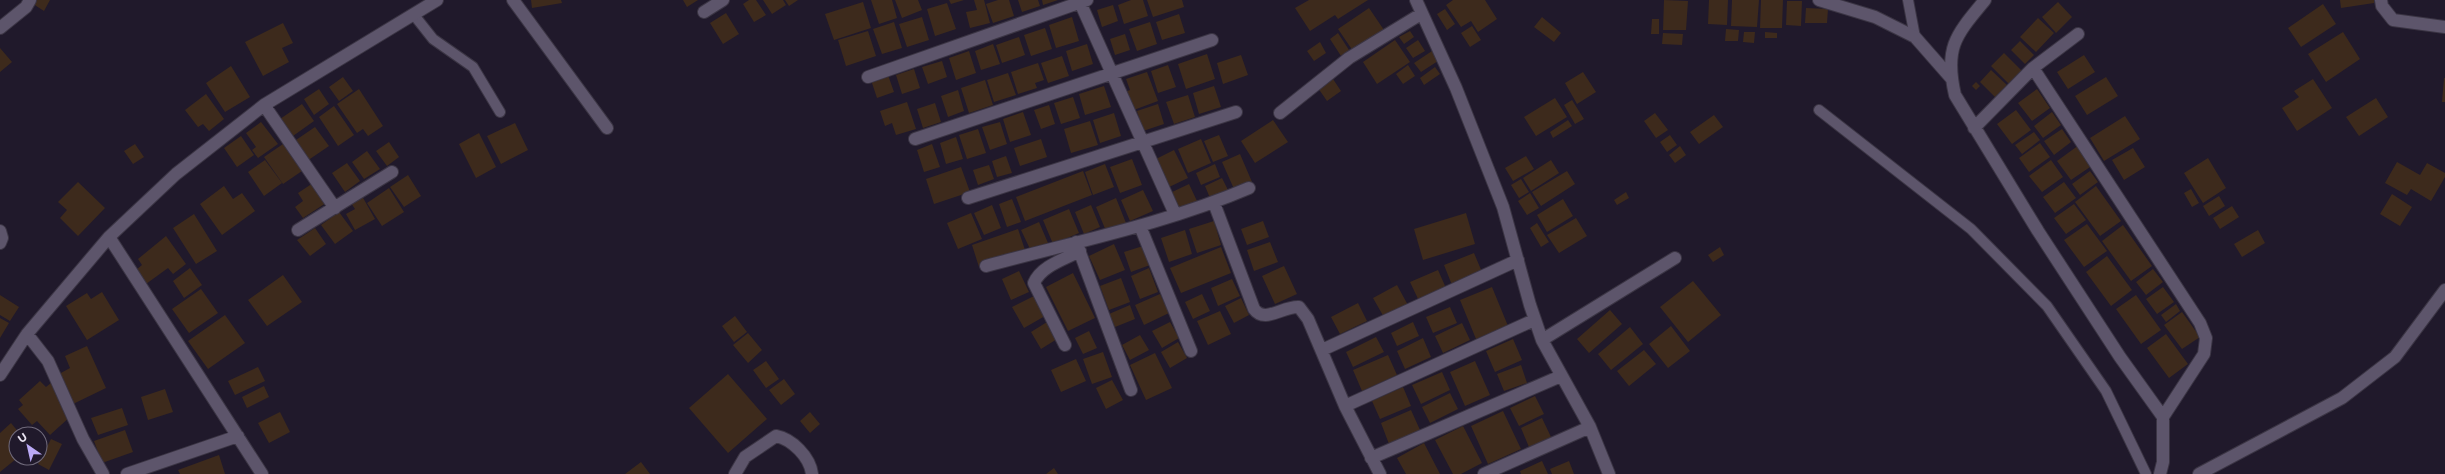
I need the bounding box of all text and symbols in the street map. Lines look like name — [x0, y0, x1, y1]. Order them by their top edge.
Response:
north arrow — [8, 426, 48, 466]
text: U — [15, 429, 30, 446]

